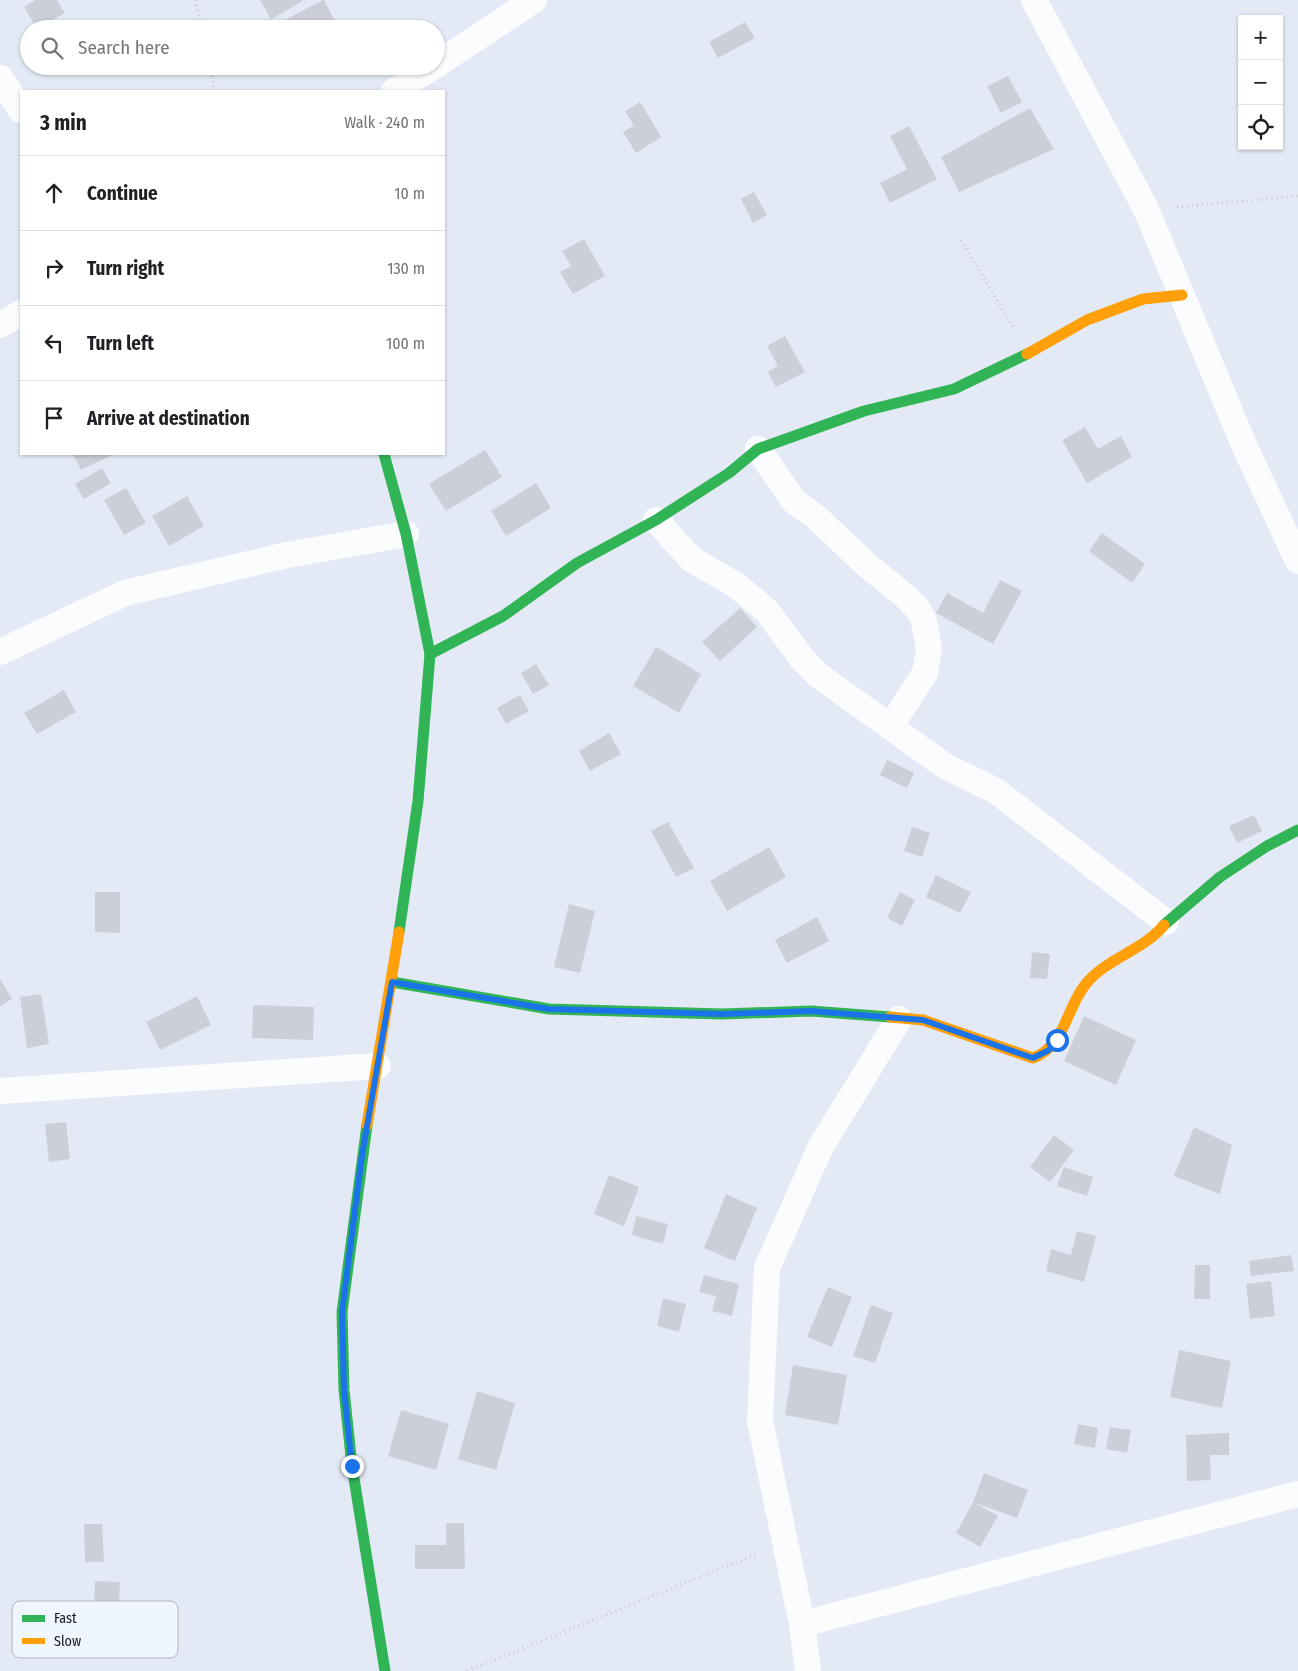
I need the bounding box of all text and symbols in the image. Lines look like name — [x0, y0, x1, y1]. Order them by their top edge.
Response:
map controls — [1238, 15, 1283, 150]
button: + — [1238, 15, 1283, 60]
search box — [20, 20, 445, 75]
icon: search — [38, 34, 66, 62]
text: Search here — [78, 36, 170, 59]
button: − — [1238, 60, 1283, 105]
button: locate — [1238, 105, 1283, 150]
text: 3 min — [40, 110, 87, 136]
text: Walk · 240 m — [344, 113, 425, 132]
icon: ahead — [40, 179, 68, 207]
text: Continue — [87, 182, 158, 205]
text: 10 m — [394, 184, 425, 203]
icon: right — [40, 254, 68, 282]
text: Turn right — [87, 257, 164, 280]
text: 130 m — [387, 259, 425, 278]
icon: left — [40, 329, 68, 357]
text: Turn left — [87, 332, 154, 355]
text: 100 m — [386, 334, 425, 353]
icon: arrive — [40, 404, 68, 432]
text: Arrive at destination — [87, 407, 250, 430]
route start — [1046, 1029, 1069, 1052]
route end — [341, 1455, 364, 1478]
legend — [12, 1601, 178, 1658]
text: Fast — [54, 1610, 77, 1627]
text: Slow — [54, 1633, 81, 1650]

